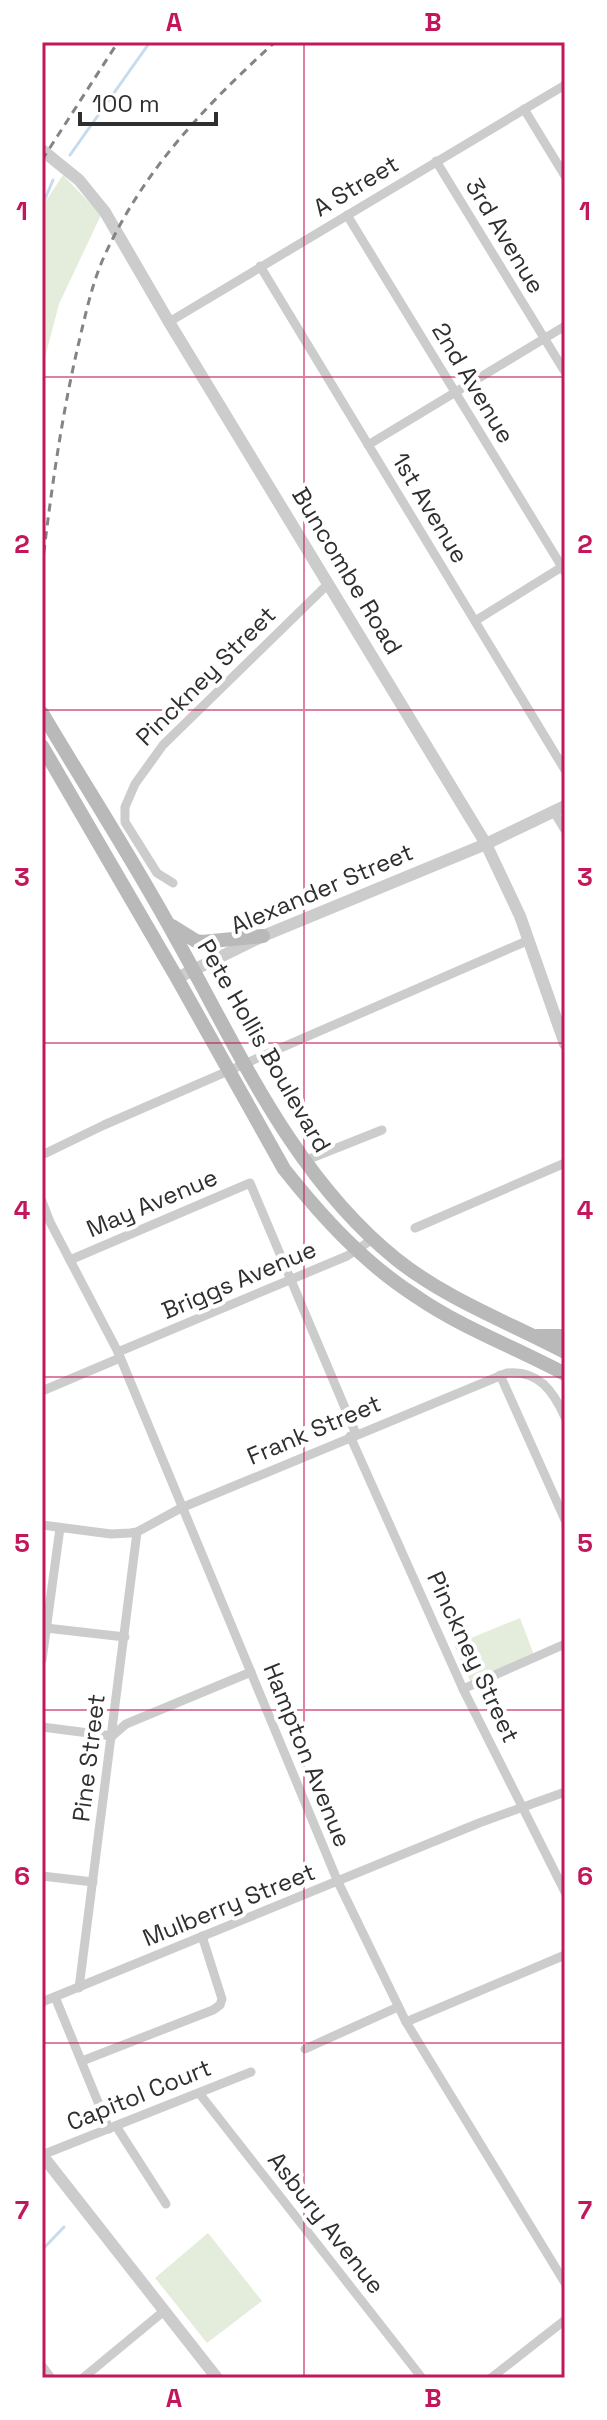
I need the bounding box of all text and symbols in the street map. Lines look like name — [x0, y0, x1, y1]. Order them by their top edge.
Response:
text: A — [166, 5, 183, 39]
text: B — [424, 5, 442, 39]
scale bar — [80, 76, 216, 126]
text: 100 m — [92, 88, 160, 119]
street label: A Street — [307, 148, 404, 223]
street label: 3rd Avenue — [459, 172, 552, 299]
text: 1 — [16, 194, 28, 228]
text: 1 — [579, 194, 591, 228]
street label: 2nd Avenue — [425, 317, 522, 449]
street label: 1st Avenue — [385, 447, 476, 569]
street label: Buncombe Road — [285, 481, 410, 660]
text: 2 — [14, 527, 30, 561]
text: 2 — [577, 527, 593, 561]
street label: Pinckney Street — [129, 599, 282, 752]
street label: Alexander Street — [226, 836, 418, 941]
text: 3 — [14, 860, 30, 894]
text: 3 — [577, 860, 593, 894]
street label: Pete Hollis Boulevard — [191, 934, 338, 1158]
street label: May Avenue — [82, 1161, 222, 1244]
text: 4 — [14, 1193, 30, 1227]
text: 4 — [577, 1193, 593, 1227]
street label: Briggs Avenue — [157, 1233, 321, 1326]
street label: Frank Street — [242, 1387, 385, 1472]
text: 5 — [14, 1526, 30, 1560]
text: 5 — [577, 1526, 593, 1560]
street label: Pinckney Street — [420, 1566, 527, 1747]
street label: Hampton Avenue — [256, 1658, 359, 1851]
street label: Pine Street — [65, 1692, 112, 1824]
street label: Mulberry Street — [138, 1856, 320, 1953]
text: 6 — [14, 1859, 30, 1893]
text: 6 — [577, 1859, 593, 1893]
street label: Capitol Court — [62, 2051, 216, 2138]
street label: Asbury Avenue — [261, 2145, 392, 2300]
text: 7 — [15, 2193, 29, 2227]
text: 7 — [578, 2193, 592, 2227]
text: A — [166, 2381, 183, 2415]
text: B — [424, 2381, 442, 2415]

